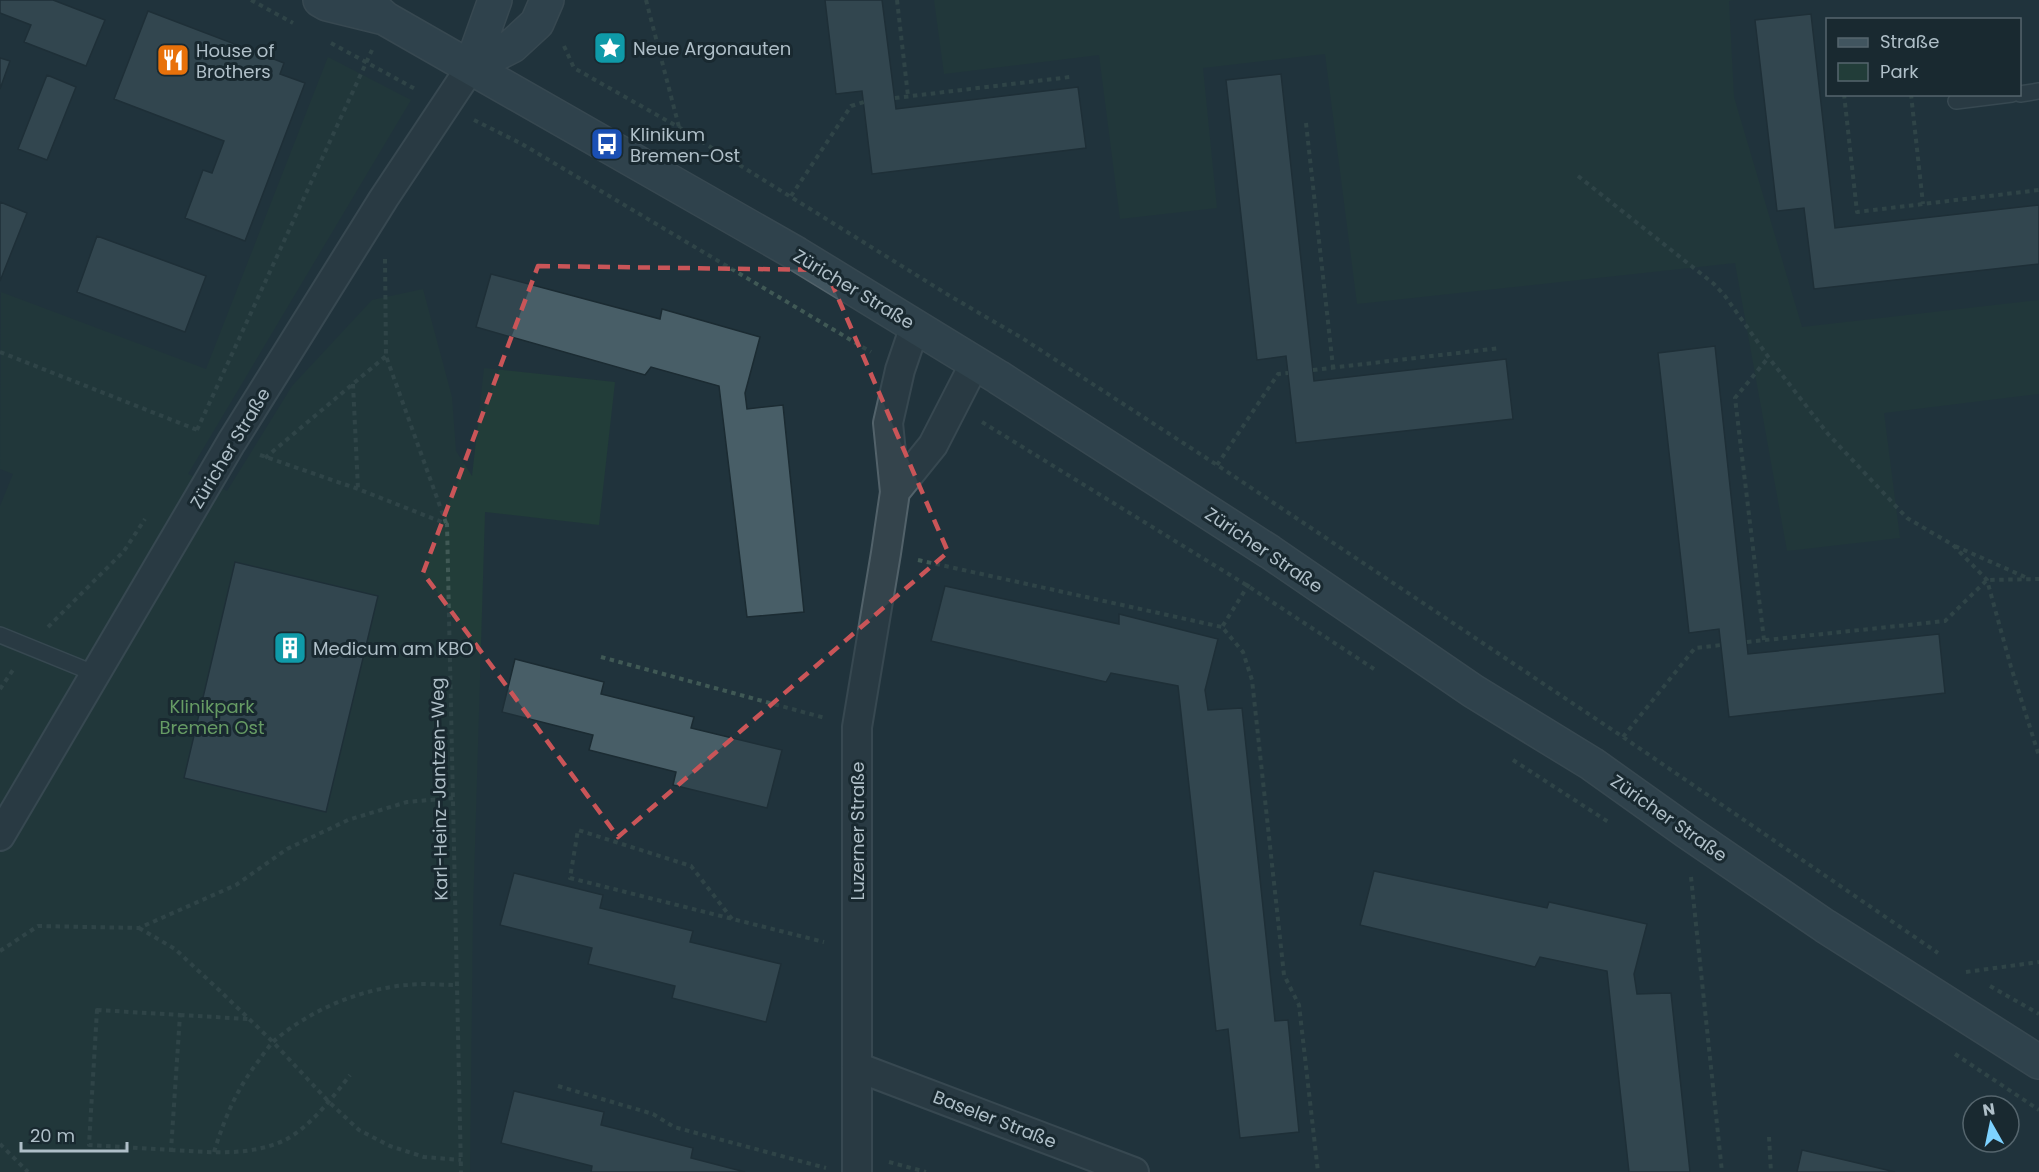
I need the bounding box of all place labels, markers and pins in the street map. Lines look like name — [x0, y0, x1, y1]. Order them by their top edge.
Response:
place icon: Neue Argonauten — [592, 30, 628, 66]
place label: Neue Argonauten — [633, 36, 791, 61]
place label: House of Brothers — [196, 38, 274, 84]
restaurant icon: House of Brothers — [155, 42, 191, 78]
place label: Klinikum Bremen-Ost — [630, 122, 740, 168]
bus stop icon: Klinikum Bremen-Ost — [589, 126, 625, 162]
building icon: Medicum am KBO — [272, 630, 308, 666]
place label: Medicum am KBO — [313, 636, 474, 661]

